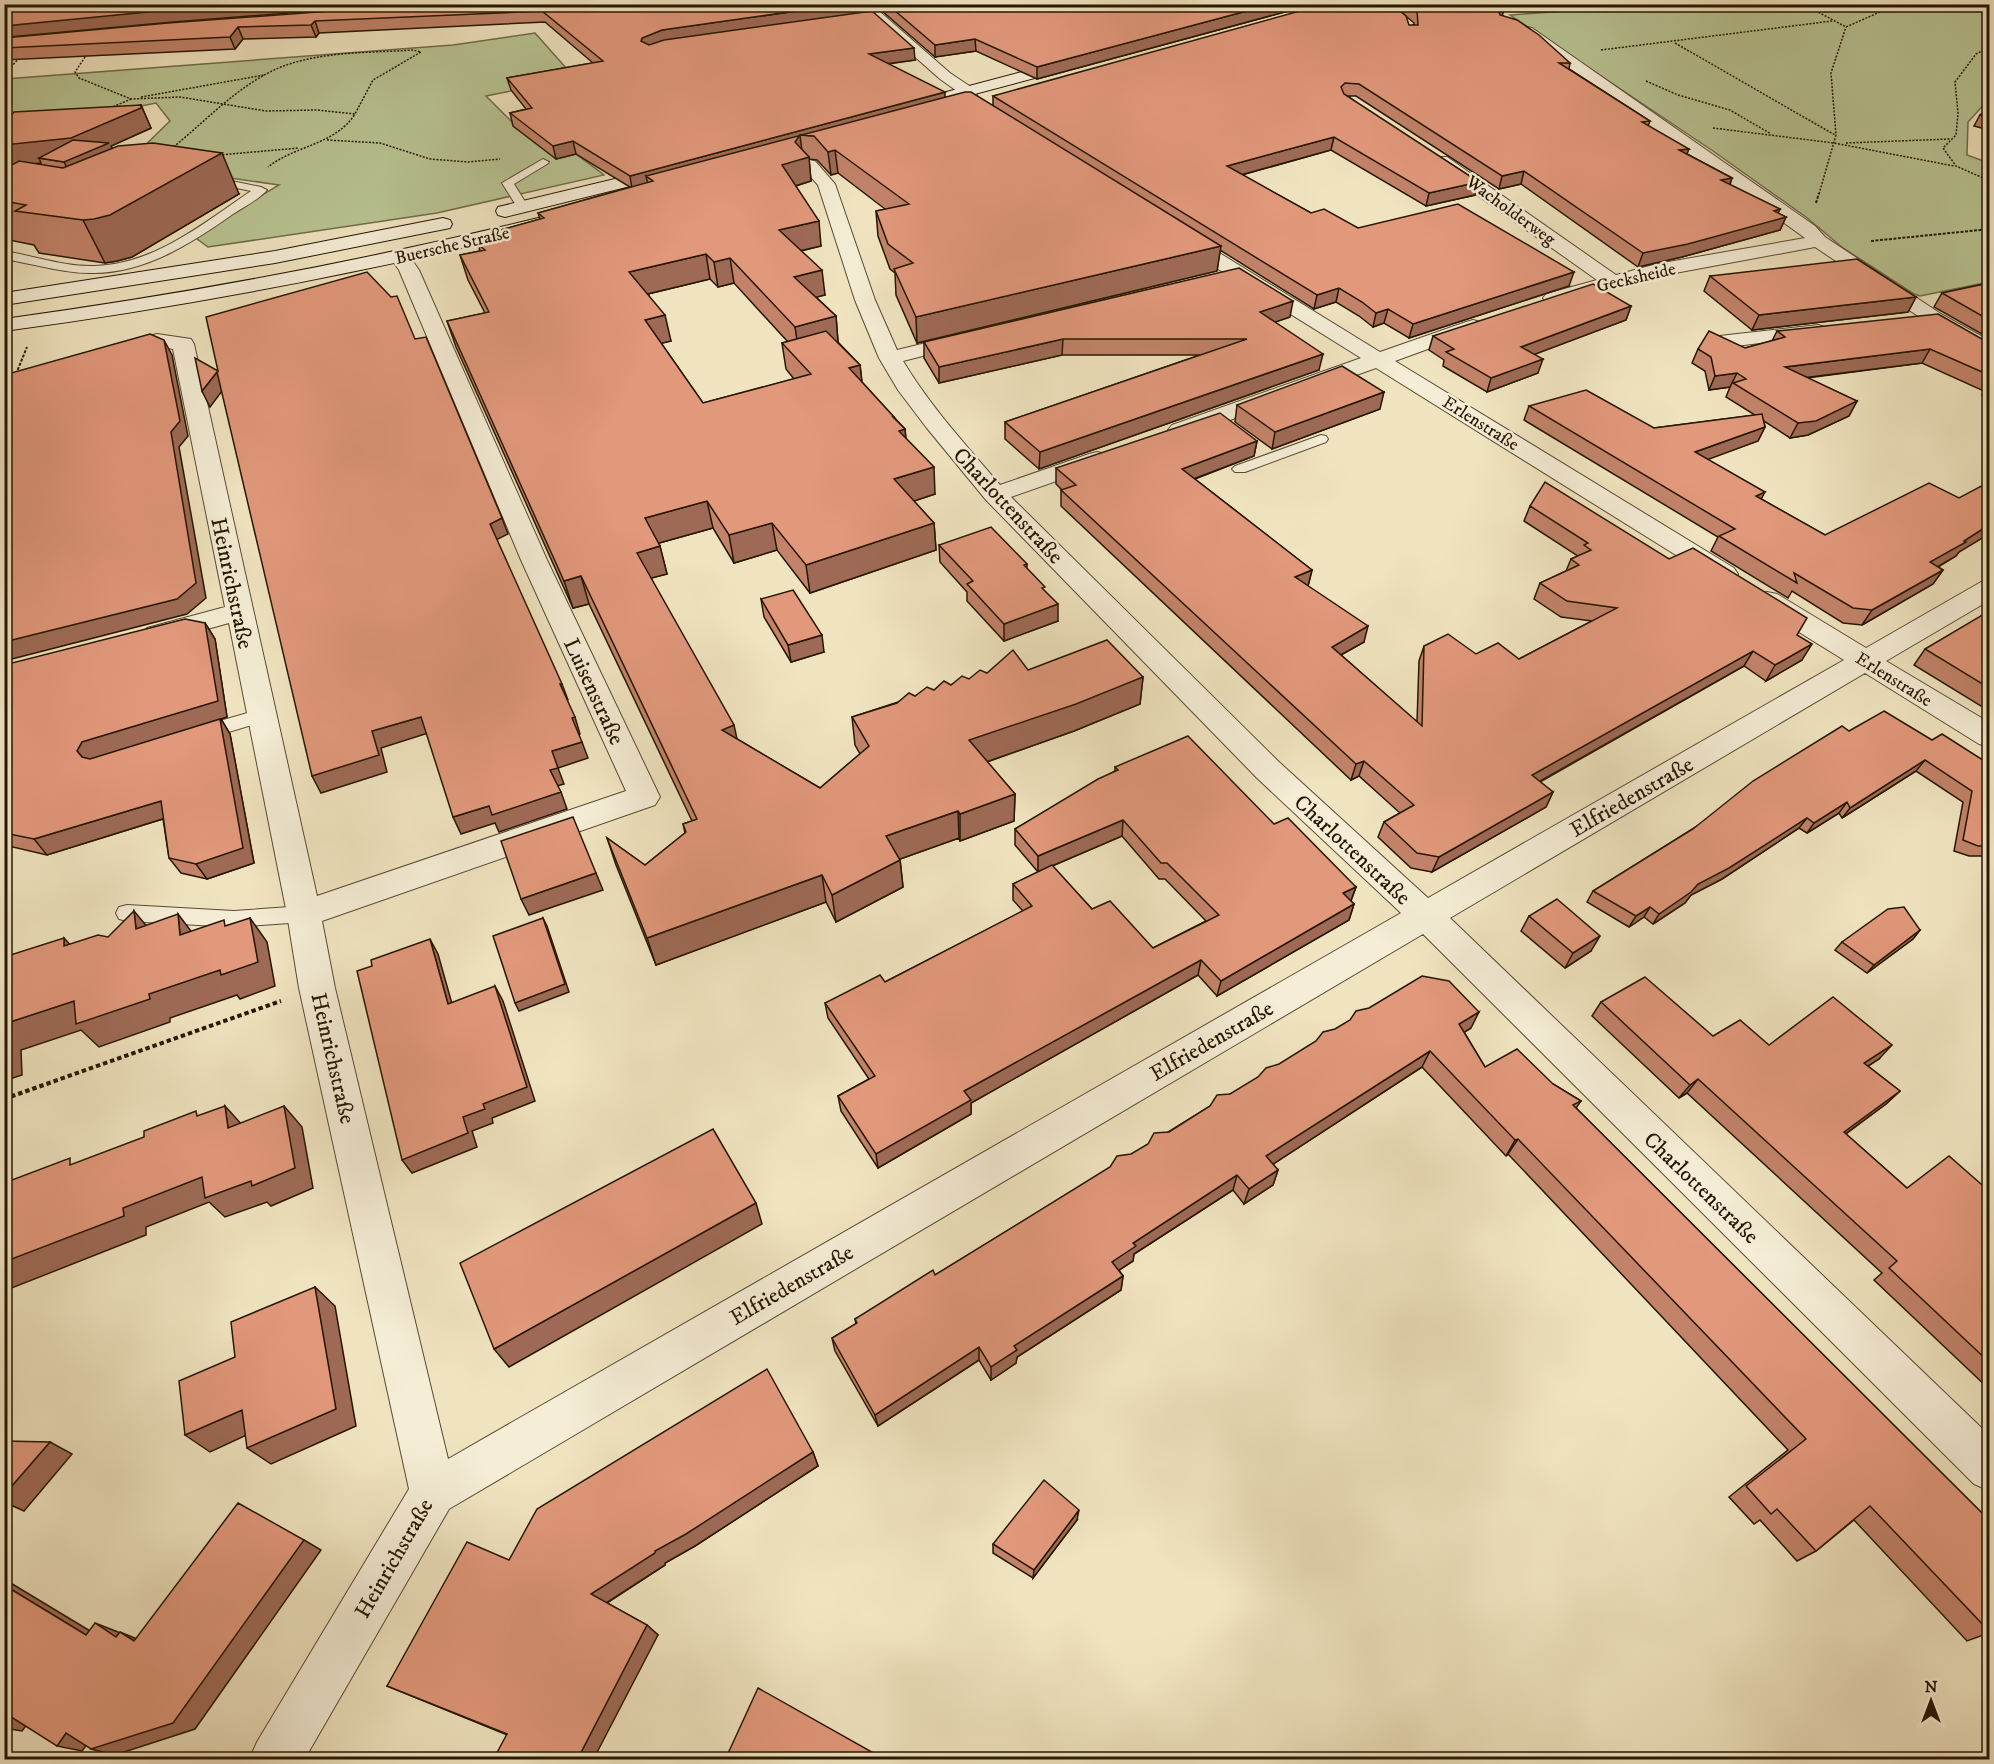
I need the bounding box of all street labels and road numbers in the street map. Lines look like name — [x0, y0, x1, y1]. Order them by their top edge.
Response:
street label: Wacholderweg — [1461, 170, 1560, 251]
street label: Buersche Straße — [393, 222, 511, 270]
street label: Gecksheide — [1594, 258, 1678, 298]
street label: Erlenstraße — [1438, 392, 1523, 456]
street label: Charlottenstraße — [947, 442, 1069, 570]
street label: Heinrichstraße — [204, 515, 259, 651]
street label: Luisenstraße — [557, 634, 630, 749]
street label: Erlenstraße — [1851, 648, 1936, 712]
street label: Elfriedenstraße — [1565, 751, 1698, 844]
street label: Charlottenstraße — [1288, 789, 1416, 911]
street label: Heinrichstraße — [304, 990, 361, 1126]
street label: Elfriedenstraße — [1145, 995, 1278, 1088]
street label: Charlottenstraße — [1638, 1126, 1764, 1250]
street label: Elfriedenstraße — [725, 1239, 858, 1332]
street label: Heinrichstraße — [349, 1494, 439, 1623]

